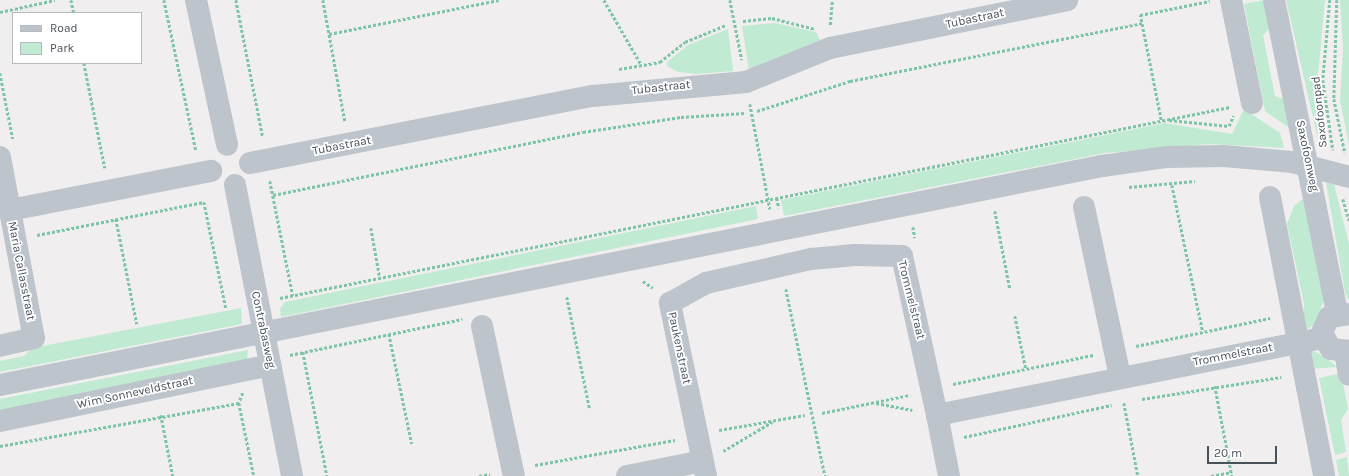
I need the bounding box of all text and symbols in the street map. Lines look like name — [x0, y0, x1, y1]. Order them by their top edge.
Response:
street label: Tubastraat — [945, 6, 1005, 32]
legend — [12, 12, 142, 64]
text: Road — [50, 21, 78, 35]
text: Park — [50, 41, 74, 55]
street label: Saxofoonpad — [1309, 76, 1331, 148]
street label: Tubastraat — [631, 78, 691, 98]
street label: Saxofoonweg — [1292, 119, 1322, 193]
street label: Tubastraat — [312, 133, 372, 159]
street label: Maria Callasstraat — [4, 220, 38, 322]
street label: Trommelstraat — [894, 259, 928, 341]
street label: Contrabasweg — [248, 290, 278, 370]
street label: Paukenstraat — [664, 311, 694, 385]
street label: Trommelstraat — [1192, 340, 1274, 370]
street label: Wim Sonneveldstraat — [76, 374, 194, 412]
scale bar — [1209, 438, 1279, 464]
text: 20 m — [1214, 446, 1242, 460]

